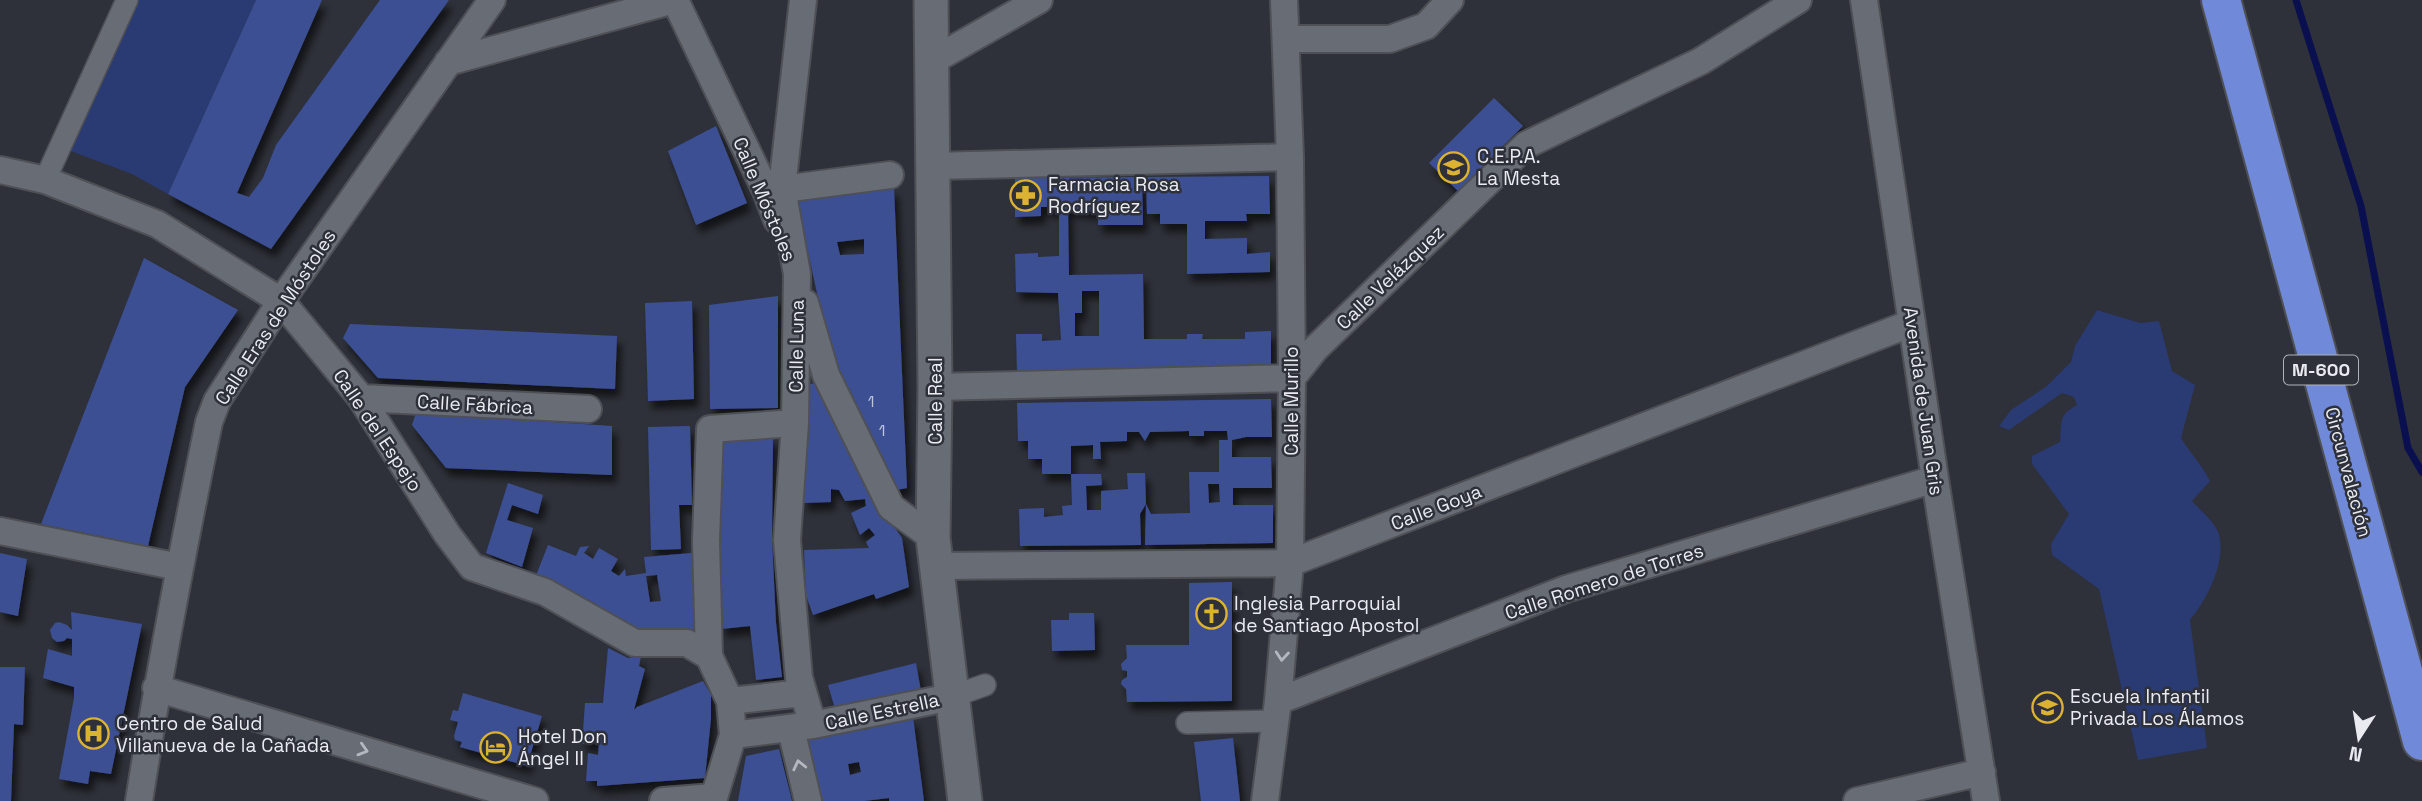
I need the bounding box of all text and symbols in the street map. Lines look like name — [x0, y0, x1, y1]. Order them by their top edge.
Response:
street label: Calle Móstoles — [727, 133, 802, 265]
place label: C.E.P.A. La Mesta — [1477, 144, 1560, 191]
school or university icon: C.E.P.A. La Mesta — [1437, 150, 1471, 184]
place label: Farmacia Rosa Rodríguez — [1048, 172, 1180, 219]
pharmacy icon: Farmacia Rosa Rodríguez — [1008, 178, 1042, 212]
street label: Calle Velázquez — [1331, 220, 1450, 335]
street label: Calle Eras de Móstoles — [209, 225, 342, 410]
street label: Calle Luna — [783, 299, 810, 393]
street label: Avenida de Juan Gris — [1898, 305, 1949, 497]
street label: Calle Murillo — [1279, 346, 1304, 456]
road number: M-600 — [2284, 356, 2358, 384]
street label: Calle Real — [923, 357, 948, 445]
street label: Calle del Espejo — [327, 364, 428, 496]
street label: Calle Fábrica — [416, 389, 534, 420]
house number: 1 — [868, 391, 874, 412]
street label: Circunvalación — [2319, 404, 2378, 540]
house number: 1 — [879, 420, 885, 441]
street label: Calle Goya — [1387, 479, 1485, 536]
street label: Calle Romero de Torres — [1502, 538, 1707, 625]
place label: Inglesia Parroquial de Santiago Apostol — [1234, 591, 1419, 638]
church icon: Inglesia Parroquial de Santiago Apostol — [1194, 597, 1228, 631]
one-way arrow — [1275, 651, 1290, 662]
place label: Escuela Infantil Privada Los Álamos — [2070, 684, 2244, 731]
street label: Calle Estrella — [823, 687, 942, 736]
school or university icon: Escuela Infantil Privada Los Álamos — [2030, 690, 2064, 724]
north arrow — [2324, 703, 2394, 773]
place label: Centro de Salud Villanueva de la Cañada — [116, 711, 330, 758]
hospital icon: Centro de Salud Villanueva de la Cañada — [76, 717, 110, 751]
place label: Hotel Don Ángel II — [518, 724, 607, 771]
hotel icon: Hotel Don Ángel II — [478, 730, 512, 764]
one-way arrow — [356, 741, 368, 756]
text: N — [2347, 741, 2364, 768]
one-way arrow — [793, 759, 808, 771]

